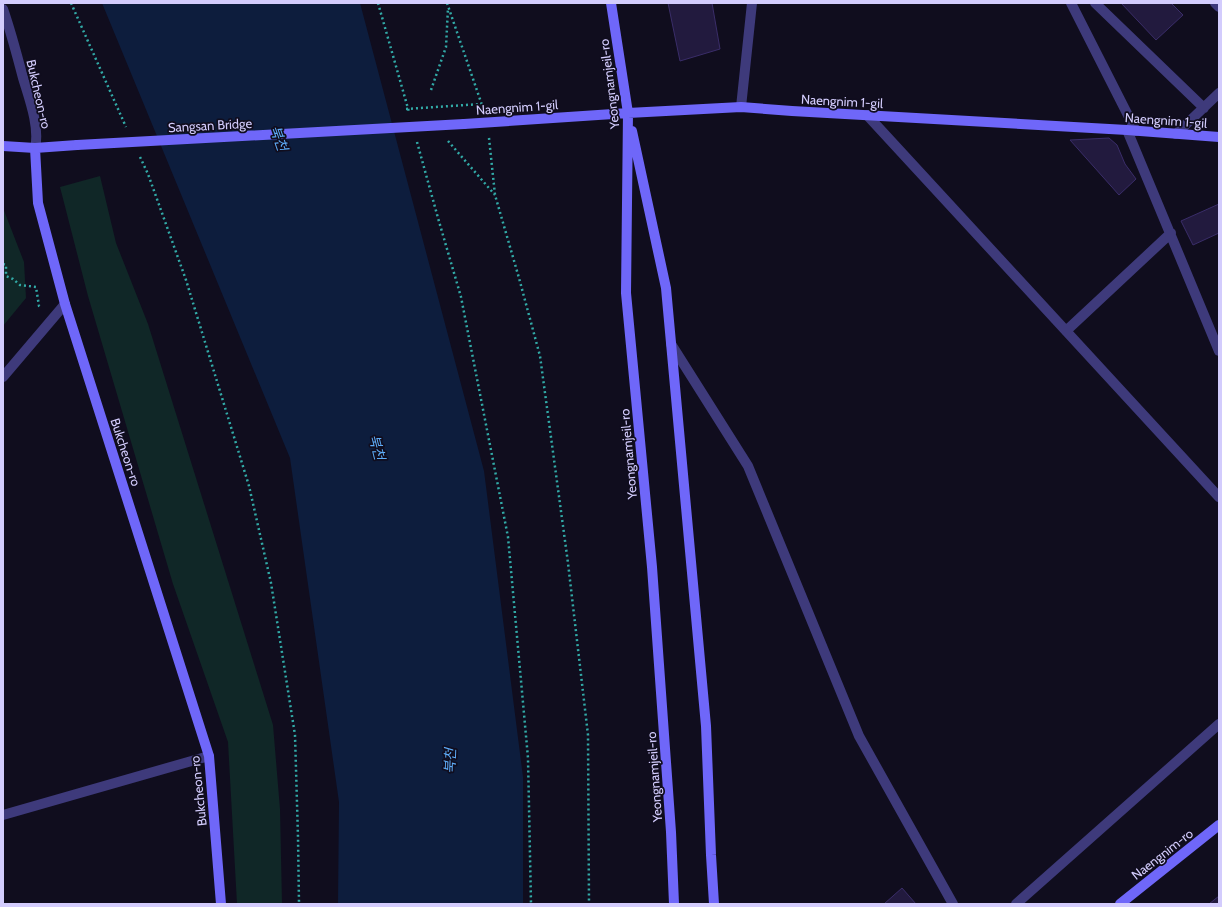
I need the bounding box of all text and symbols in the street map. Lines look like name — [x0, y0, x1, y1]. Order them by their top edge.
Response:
street label: Yeongnamjeil-ro — [596, 38, 624, 131]
street label: Bukcheon-ro — [23, 58, 55, 130]
street label: Naengnim 1-gil — [800, 91, 884, 111]
street label: Naengnim 1-gil — [475, 96, 559, 118]
street label: Naengnim 1-gil — [1124, 109, 1208, 131]
street label: Sangsan Bridge — [167, 115, 253, 135]
water label: 북천 — [266, 123, 292, 154]
street label: Yeongnamjeil-ro — [616, 408, 641, 501]
street label: Bukcheon-ro — [107, 416, 145, 488]
water label: 북천 — [365, 432, 389, 463]
street label: Yeongnamjeil-ro — [643, 731, 666, 824]
water label: 북천 — [441, 747, 459, 774]
street label: Bukcheon-ro — [186, 755, 210, 827]
street label: Naengnim-ro — [1128, 825, 1196, 883]

